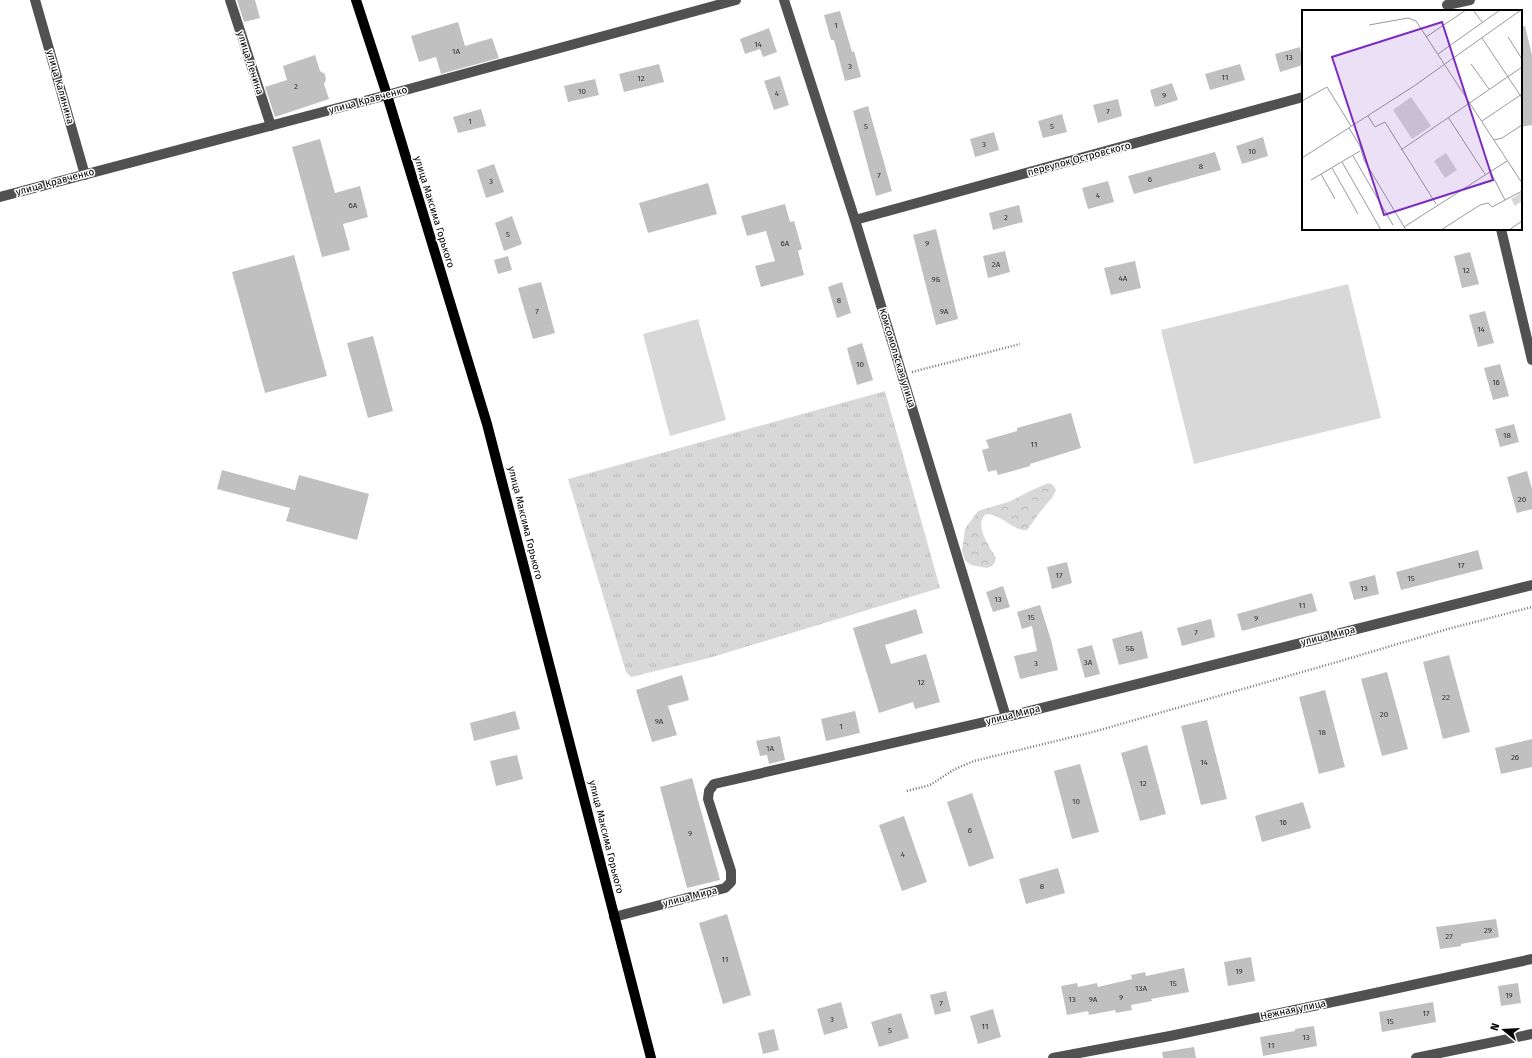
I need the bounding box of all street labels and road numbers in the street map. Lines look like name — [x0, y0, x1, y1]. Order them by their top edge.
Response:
street label: улица Ленина — [234, 30, 266, 96]
street label: улица Калинина — [44, 48, 76, 126]
street label: улица Кравченко — [327, 84, 409, 116]
street label: переулок Островского — [1026, 139, 1132, 179]
street label: улица Максима Горького — [411, 155, 457, 269]
street label: улица Кравченко — [14, 166, 96, 198]
street label: Комсомольская улица — [876, 307, 918, 409]
street label: улица Максима Горького — [505, 465, 545, 581]
street label: улица Мира — [1300, 623, 1356, 649]
street label: улица Мира — [985, 702, 1041, 728]
street label: улица Максима Горького — [586, 779, 626, 895]
street label: улица Мира — [662, 884, 718, 910]
street label: Нежная улица — [1259, 997, 1327, 1023]

